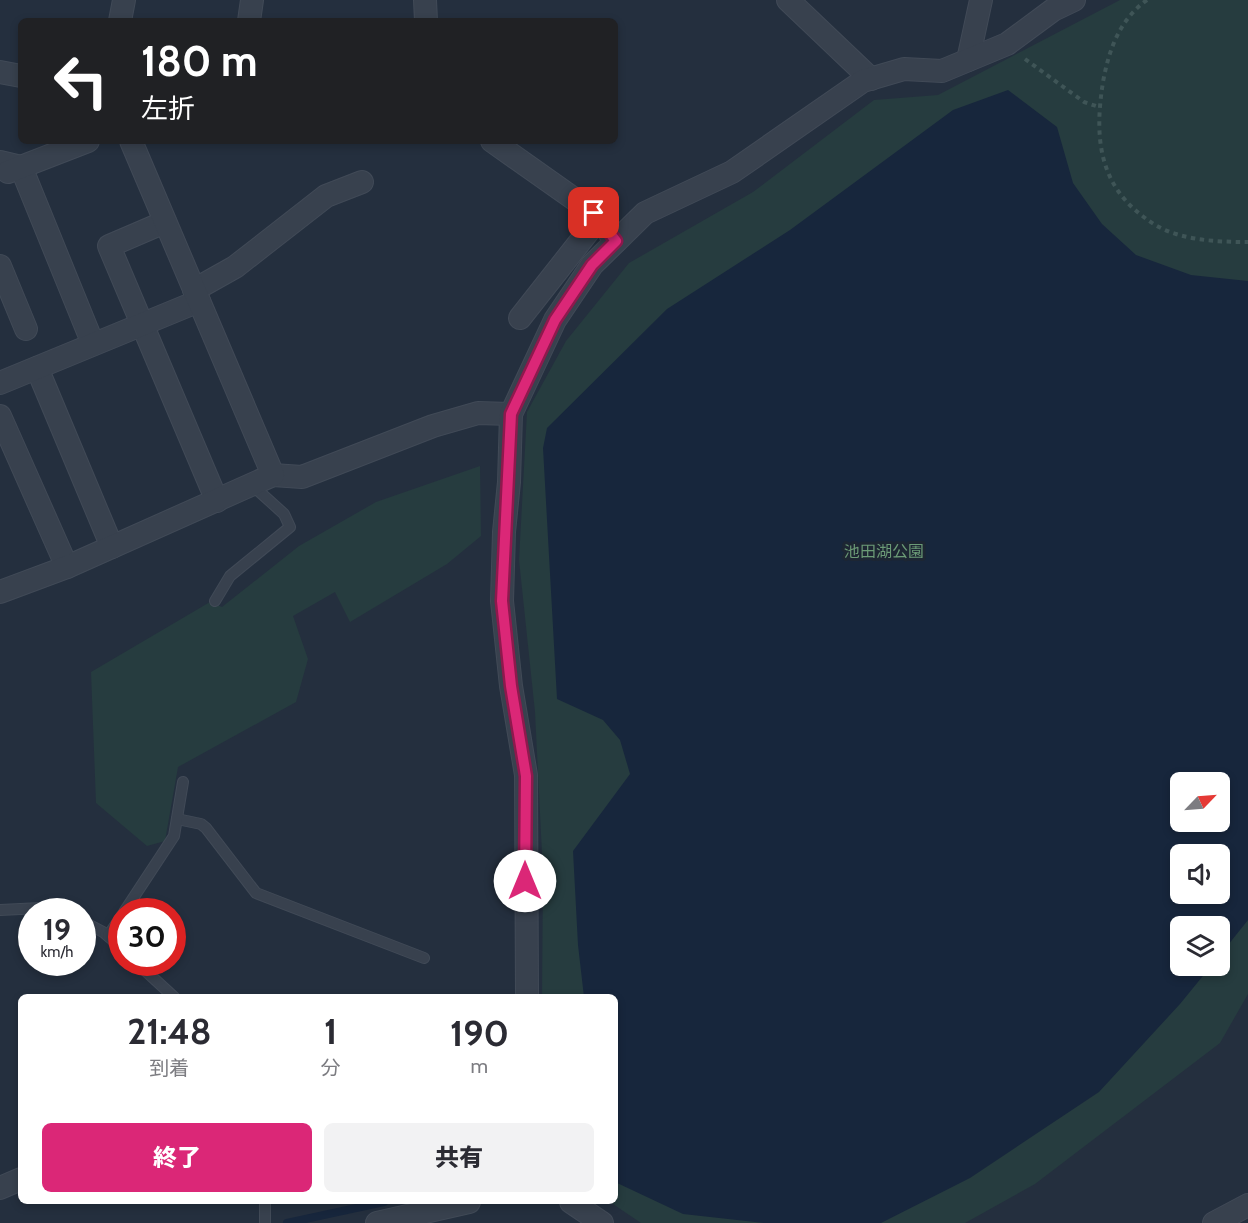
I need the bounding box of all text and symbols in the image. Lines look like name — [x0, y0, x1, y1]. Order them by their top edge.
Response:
text: 180 m — [141, 35, 257, 87]
icon: left — [42, 42, 120, 120]
text: 左折 — [141, 92, 195, 125]
pin — [568, 187, 619, 238]
icon: arrive — [577, 196, 610, 229]
park label: 池田湖公園 — [844, 542, 924, 561]
north arrow — [1170, 772, 1230, 832]
map controls — [1170, 772, 1230, 976]
button: sound — [1170, 844, 1230, 904]
position arrow — [493, 849, 557, 913]
speed limit sign: 30 — [108, 898, 186, 976]
text: 19 — [43, 911, 71, 948]
button: layers — [1170, 916, 1230, 976]
text: km/h — [41, 943, 73, 961]
text: 21:48 — [127, 1009, 212, 1053]
text: 1 — [324, 1009, 337, 1053]
text: 190 — [450, 1011, 509, 1055]
text: m — [471, 1054, 488, 1078]
text: 到着 — [149, 1056, 189, 1080]
text: 分 — [321, 1056, 341, 1080]
button: 終了 — [42, 1123, 312, 1192]
button: 共有 — [324, 1123, 594, 1192]

